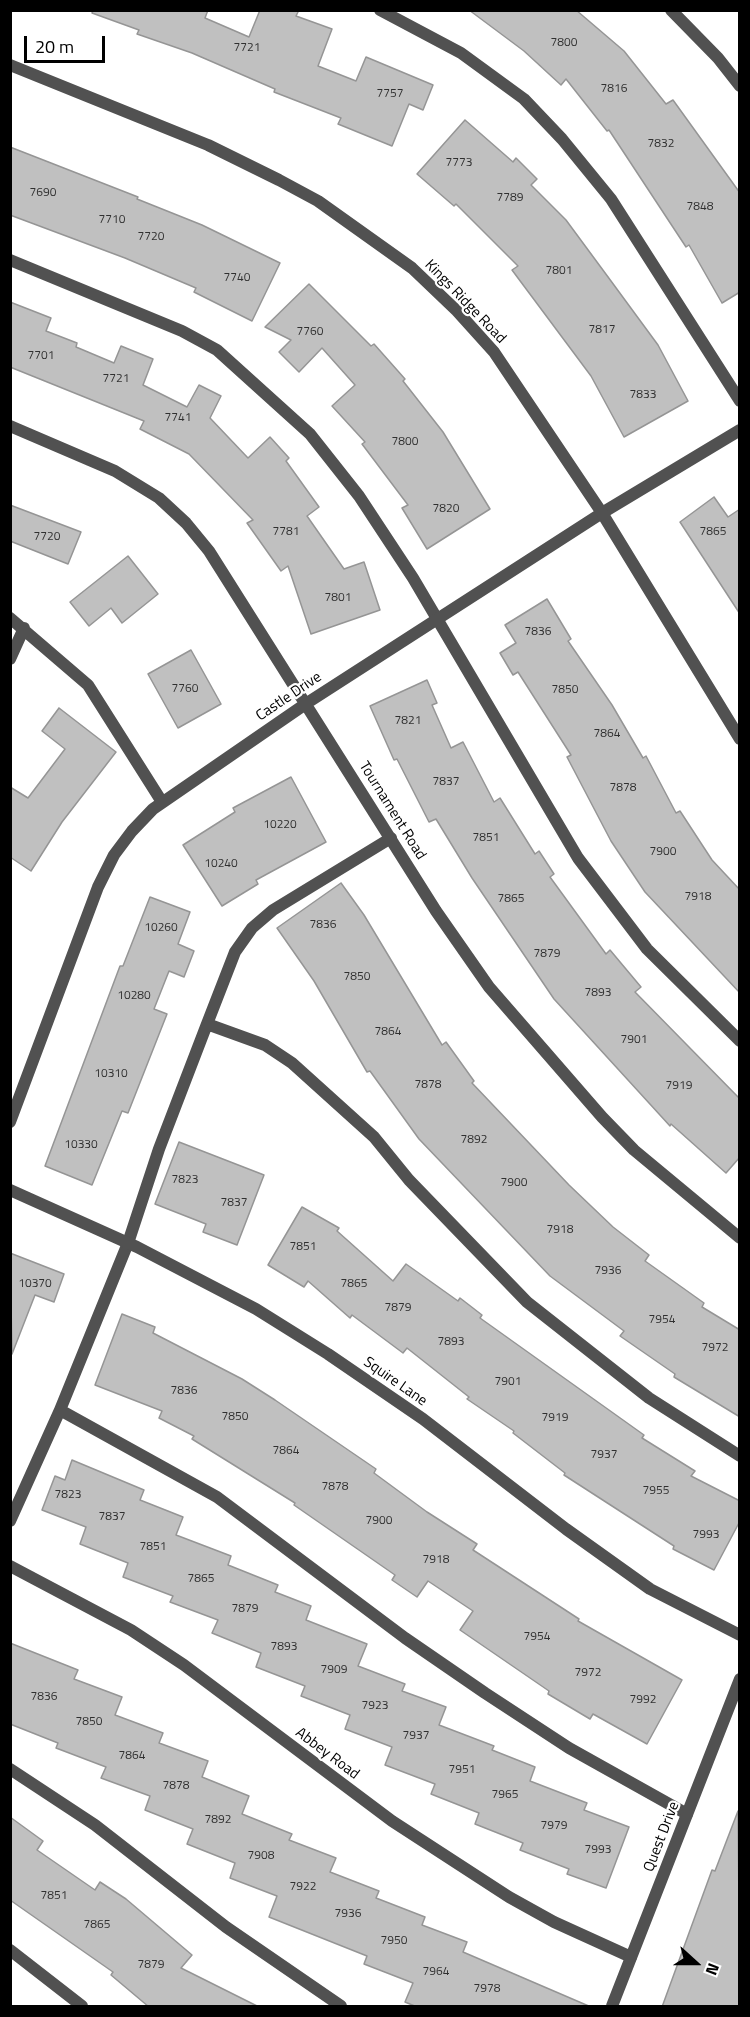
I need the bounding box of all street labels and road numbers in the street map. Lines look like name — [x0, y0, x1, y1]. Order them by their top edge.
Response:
street label: Kings Ridge Road — [421, 256, 509, 348]
street label: Castle Drive — [253, 669, 325, 725]
street label: Tournament Road — [355, 759, 429, 863]
street label: Squire Lane — [360, 1354, 430, 1410]
street label: Abbey Road — [292, 1724, 362, 1784]
street label: Quest Drive — [640, 1799, 684, 1875]

